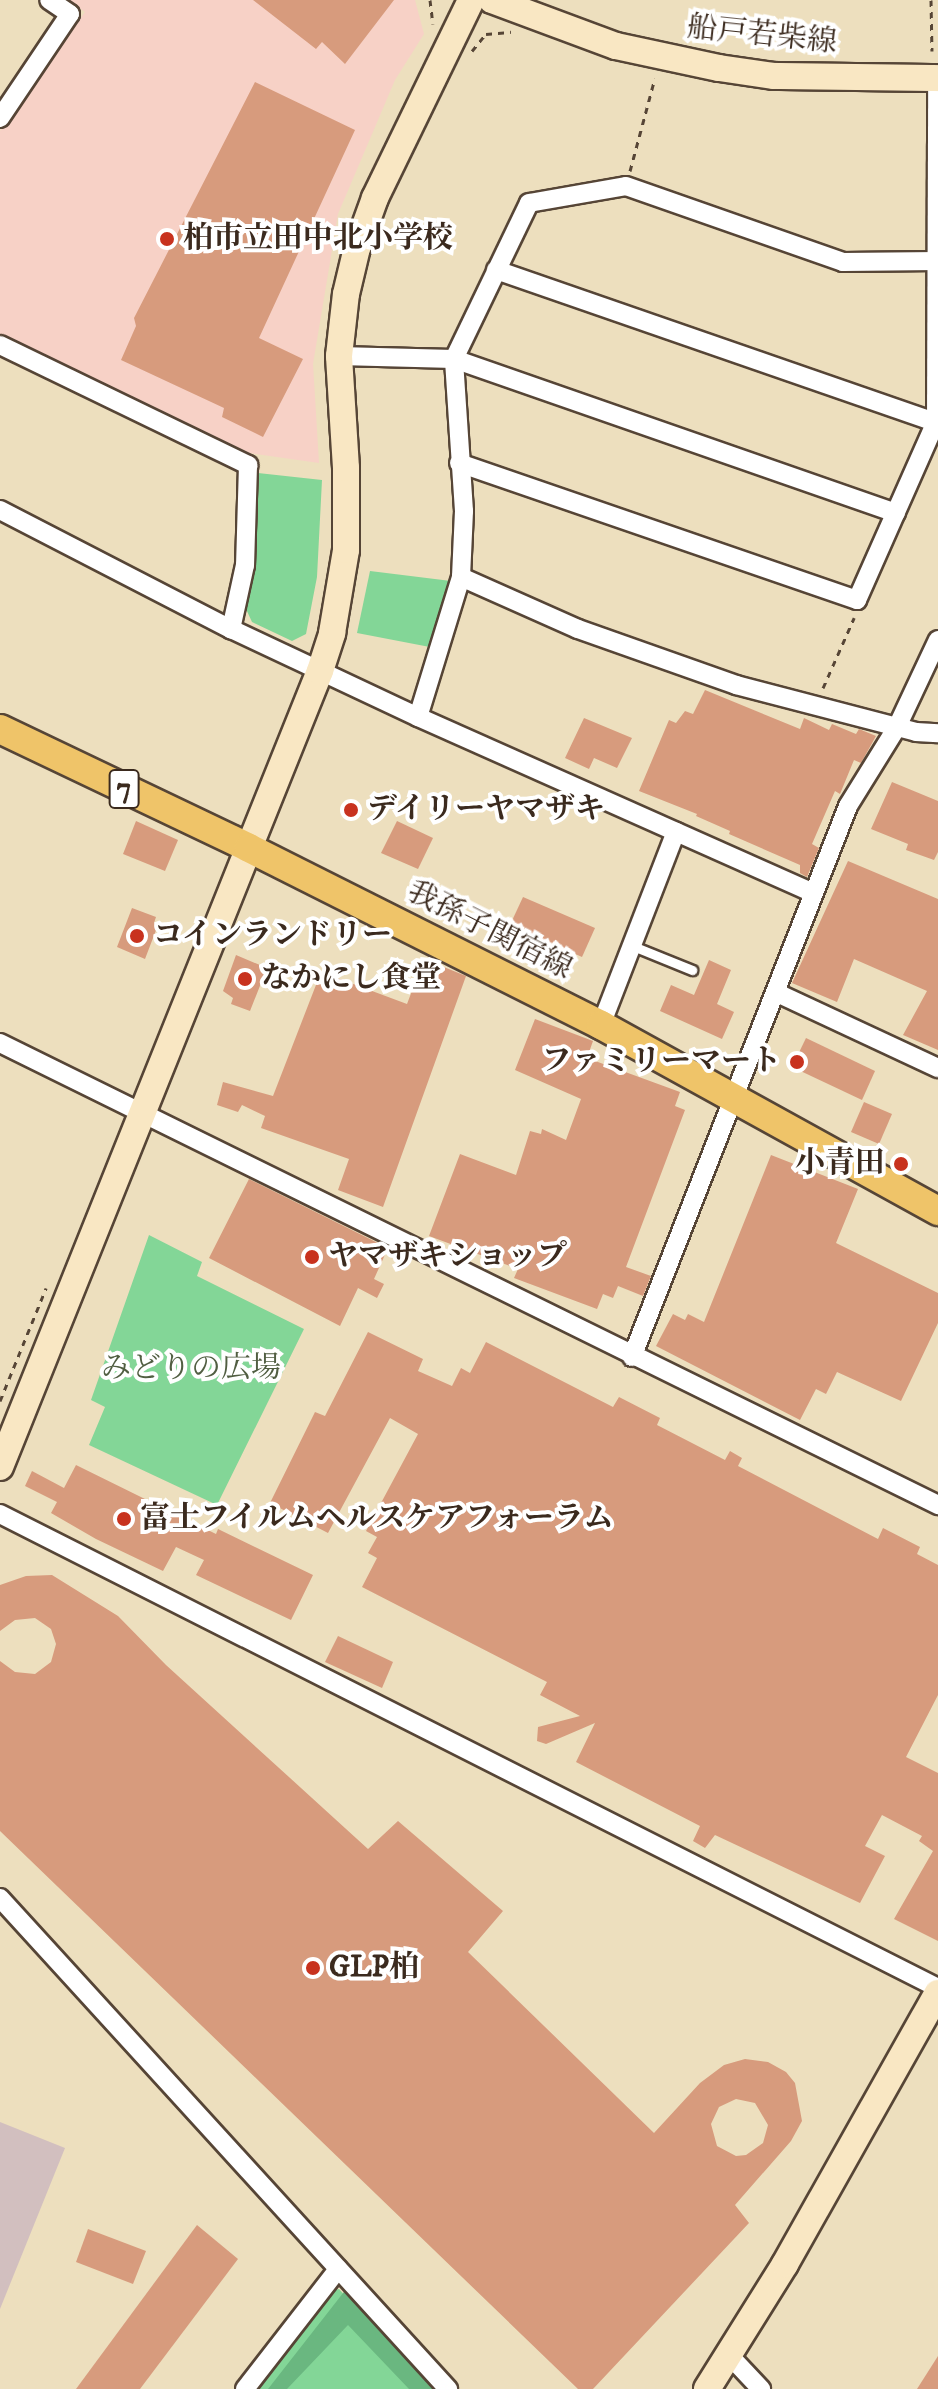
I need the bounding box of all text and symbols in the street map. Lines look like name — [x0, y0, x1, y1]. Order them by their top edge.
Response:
street label: 船戸若柴線 — [686, 10, 838, 62]
place label: 柏市立田中北小学校 — [183, 221, 453, 257]
marker: 柏市立田中北小学校 — [158, 230, 176, 248]
road number: 7 — [108, 765, 140, 813]
place label: デイリーヤマザキ — [367, 792, 607, 828]
marker: デイリーヤマザキ — [342, 801, 360, 819]
street label: 我孫子関宿線 — [401, 874, 577, 988]
place label: コインランドリー — [153, 918, 393, 954]
marker: コインランドリー — [128, 927, 146, 945]
place label: なかにし食堂 — [261, 961, 441, 997]
marker: なかにし食堂 — [236, 970, 254, 988]
place label: ファミリーマート — [541, 1044, 781, 1080]
marker: ファミリーマート — [788, 1053, 806, 1071]
place label: 小青田 — [795, 1146, 885, 1182]
marker: 小青田 — [892, 1155, 910, 1173]
place label: ヤマザキショップ — [328, 1239, 568, 1275]
marker: ヤマザキショップ — [303, 1248, 321, 1266]
park label: みどりの広場 — [101, 1351, 281, 1387]
place label: 富士フイルムヘルスケアフォーラム — [140, 1501, 620, 1537]
marker: 富士フイルムヘルスケアフォーラム — [115, 1510, 133, 1528]
place label: GLP柏 — [329, 1950, 419, 1986]
marker: GLP柏 — [304, 1959, 322, 1977]

